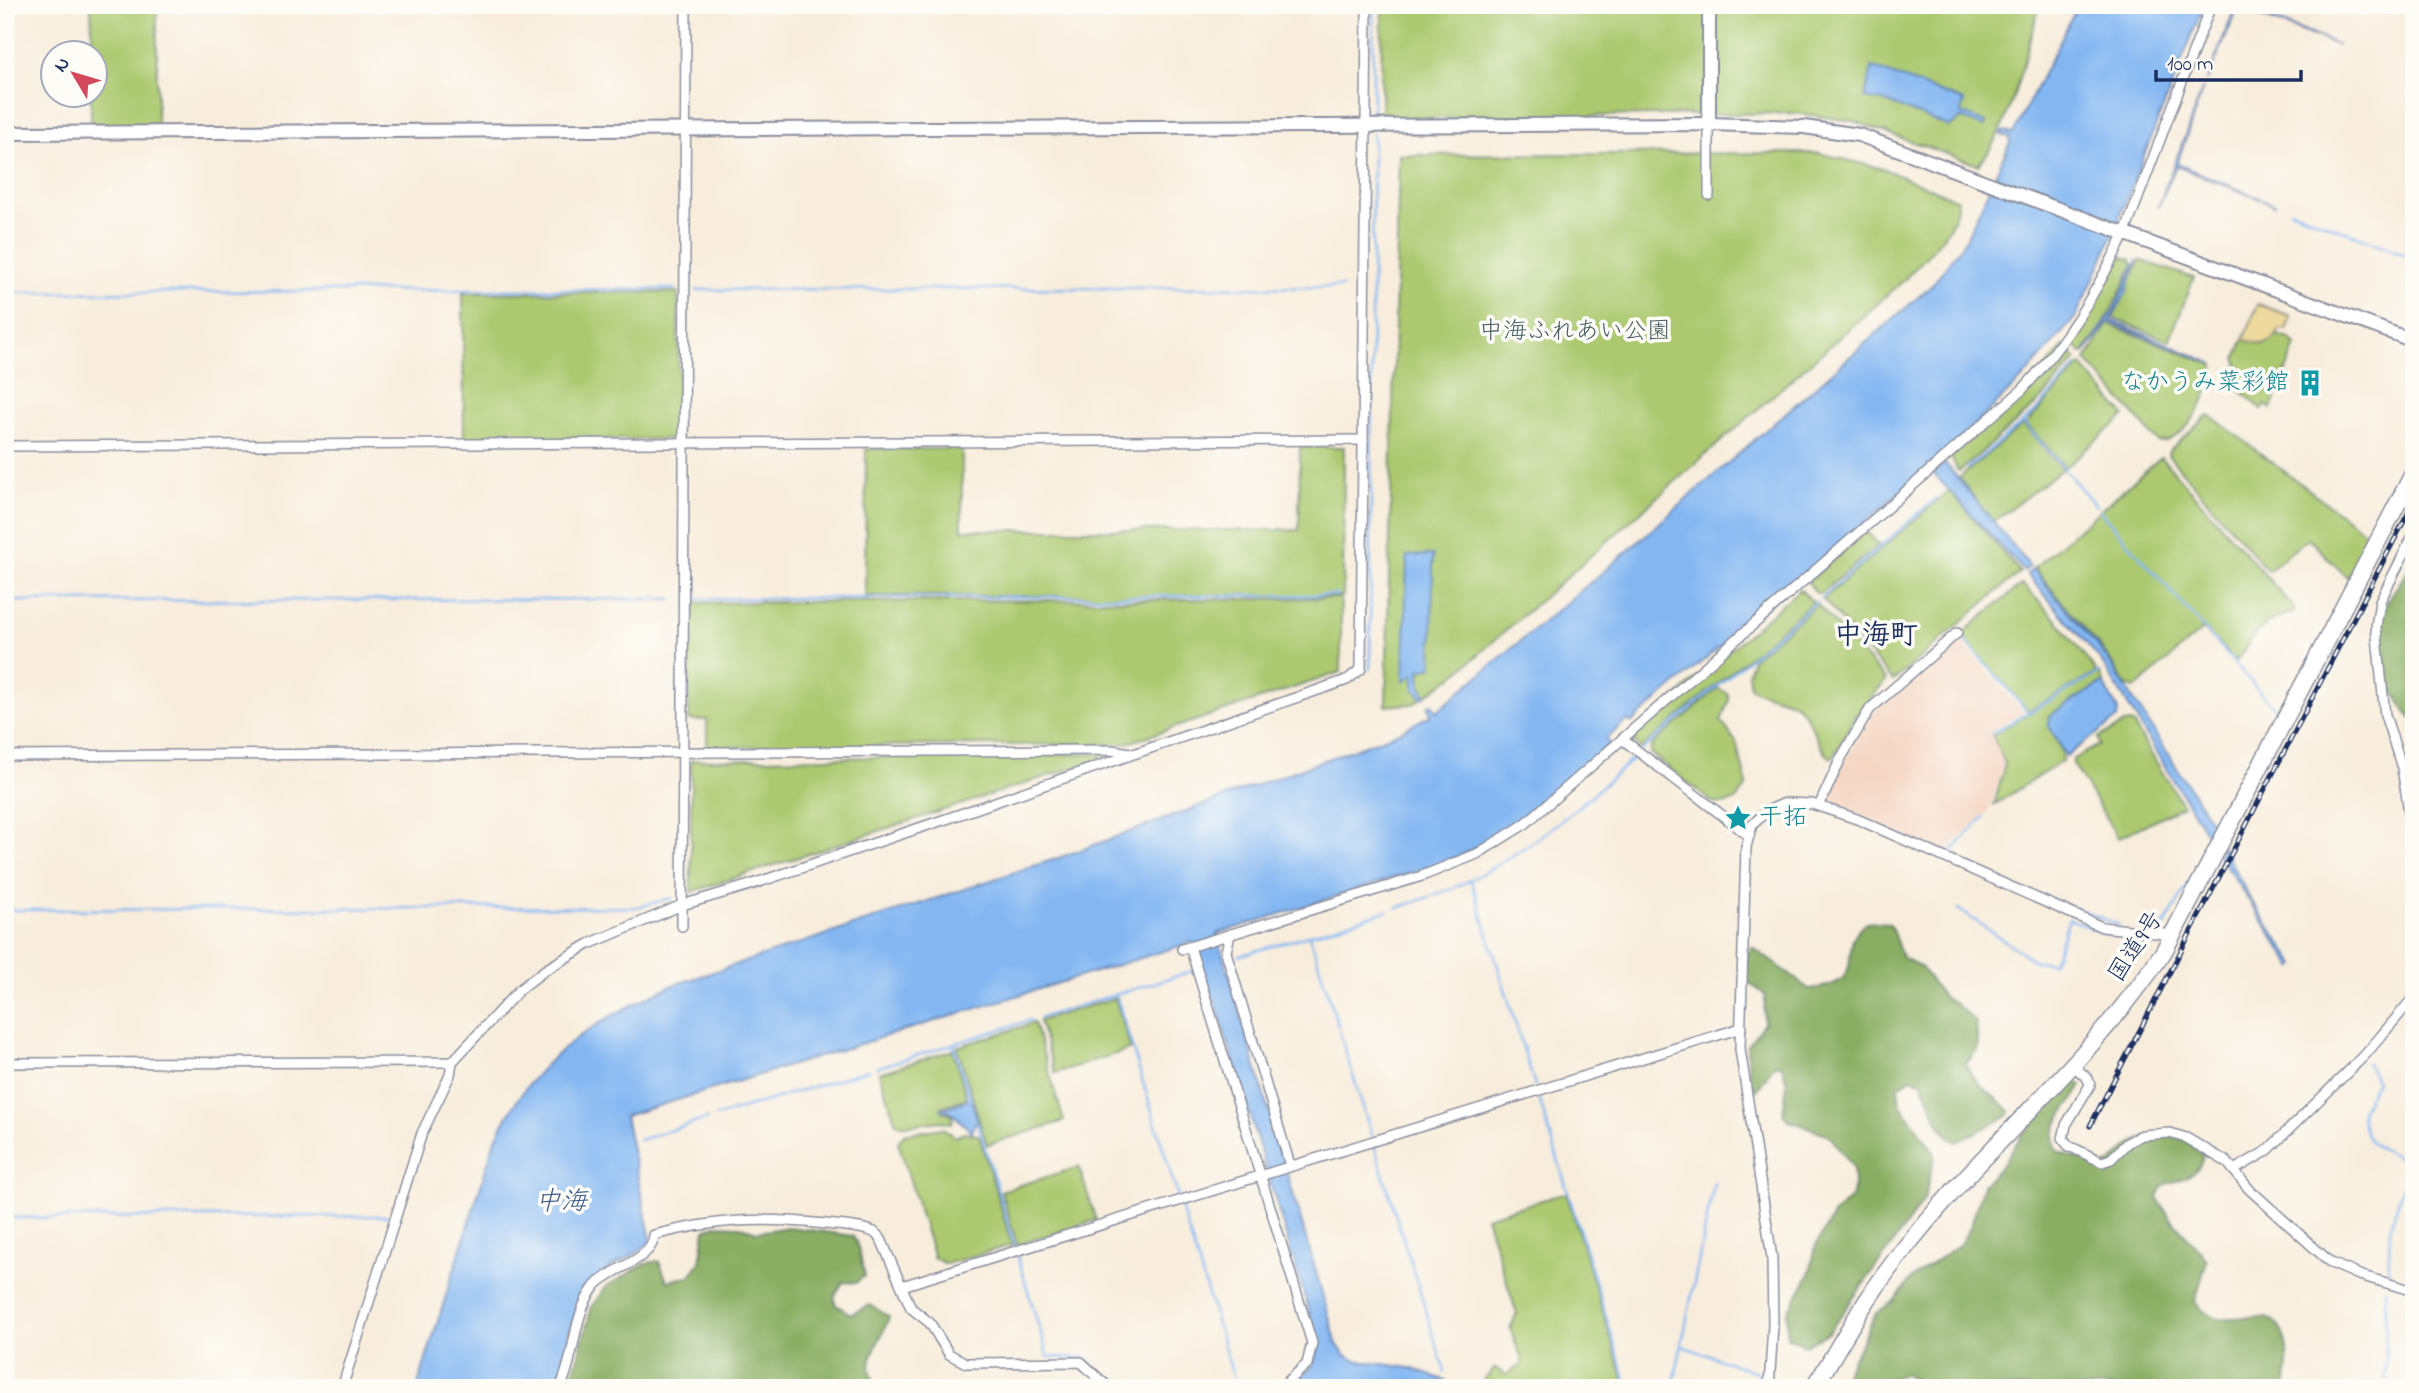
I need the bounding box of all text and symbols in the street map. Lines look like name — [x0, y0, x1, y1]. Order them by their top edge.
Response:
north arrow — [38, 38, 108, 108]
scale bar — [2156, 38, 2302, 82]
text: 100 m — [2167, 50, 2213, 80]
text: N — [48, 52, 77, 78]
park label: 中海ふれあい公園 — [1479, 315, 1671, 350]
place label: なかうみ菜彩館 — [2121, 366, 2289, 401]
building icon: なかうみ菜彩館 — [2295, 368, 2325, 398]
district label: 中海町 — [1834, 616, 1918, 657]
place label: 干拓 — [1759, 801, 1807, 836]
place icon: 干拓 — [1723, 803, 1753, 833]
street label: 国道9号 — [2101, 904, 2173, 990]
water label: 中海 — [535, 1184, 589, 1222]

